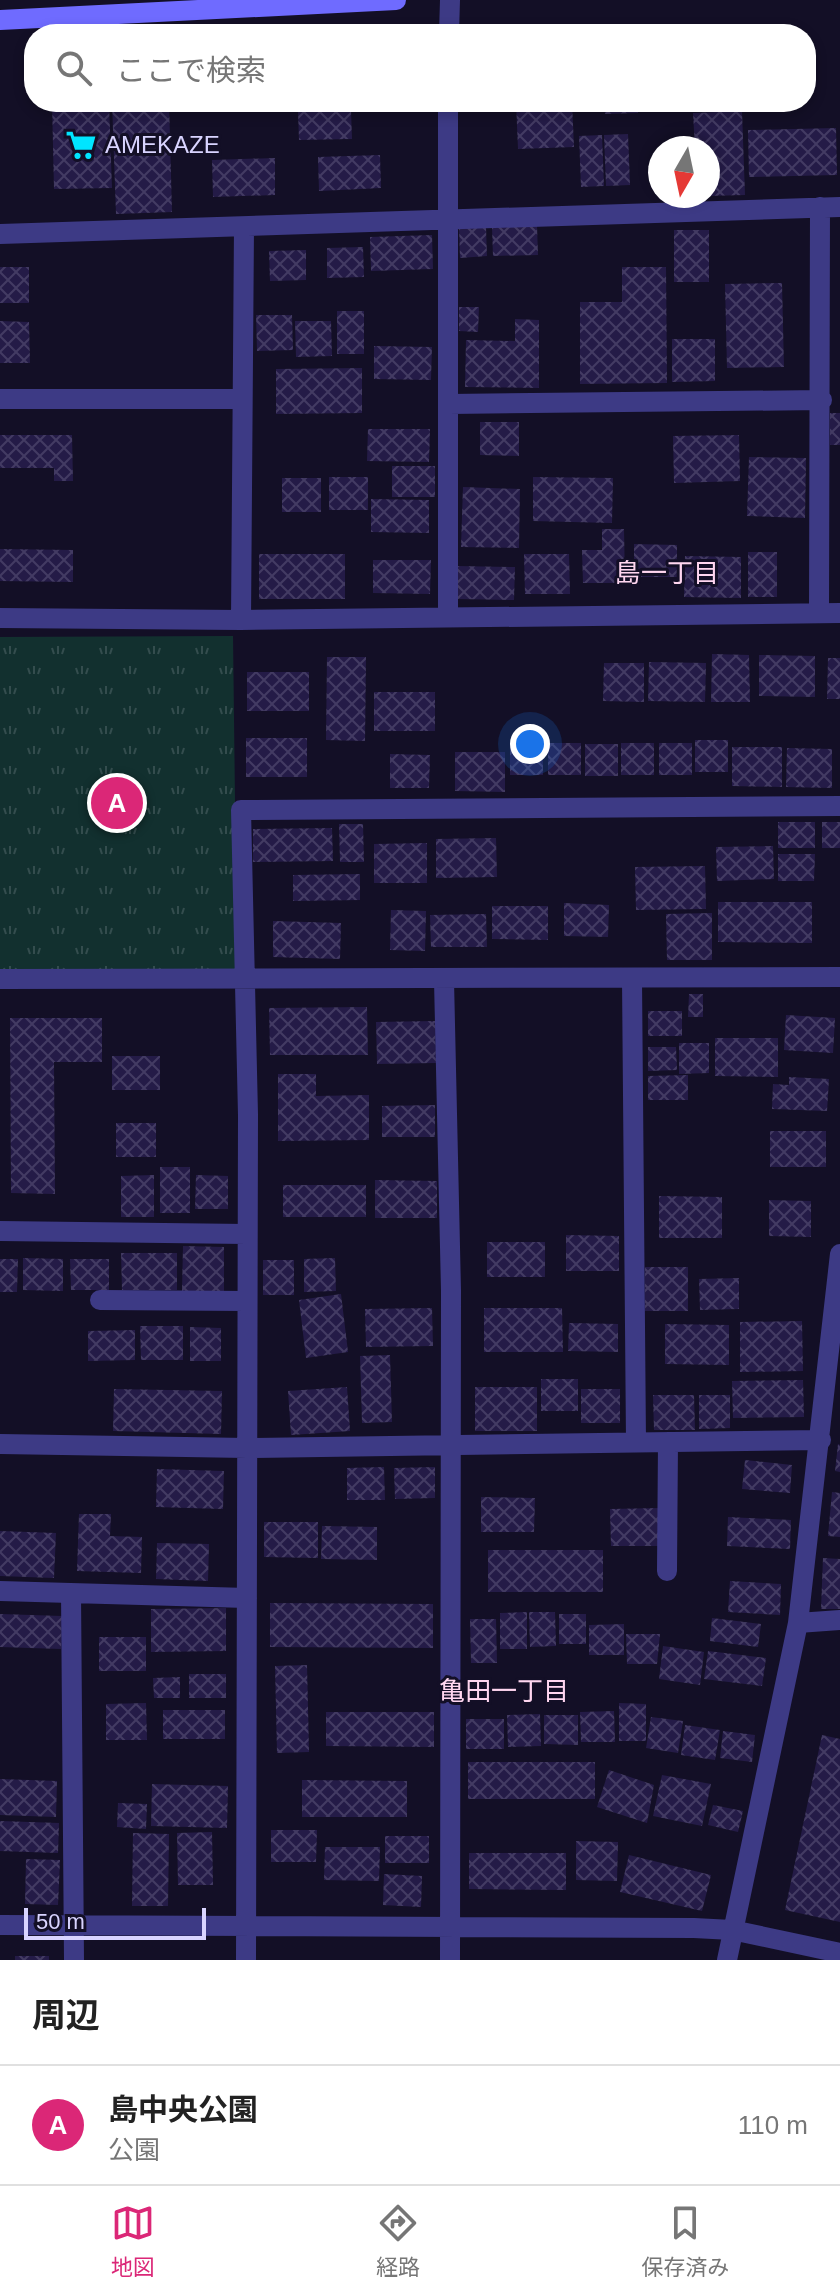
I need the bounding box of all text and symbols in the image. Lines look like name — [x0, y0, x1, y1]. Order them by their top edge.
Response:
search box — [24, 24, 816, 112]
icon: search — [52, 46, 96, 90]
text: ここで検索 — [116, 54, 266, 87]
supermarket icon: AMEKAZE — [64, 128, 98, 162]
place label: AMEKAZE — [105, 131, 220, 158]
north arrow — [648, 136, 720, 208]
district label: 島一丁目 — [615, 558, 719, 588]
your location — [510, 724, 550, 764]
pin: A — [91, 773, 143, 833]
district label: 亀田一丁目 — [439, 1676, 569, 1706]
scale bar — [24, 1904, 206, 1940]
text: 50 m — [36, 1909, 85, 1934]
text: 周辺 — [32, 1996, 100, 2034]
text: 島中央公園 — [108, 2093, 258, 2126]
text: A — [49, 2110, 67, 2140]
text: 110 m — [738, 2110, 808, 2140]
text: 公園 — [108, 2135, 160, 2165]
tab: 地図 — [111, 2201, 155, 2281]
tab: 経路 — [376, 2201, 420, 2281]
tab: 保存済み — [641, 2201, 729, 2281]

